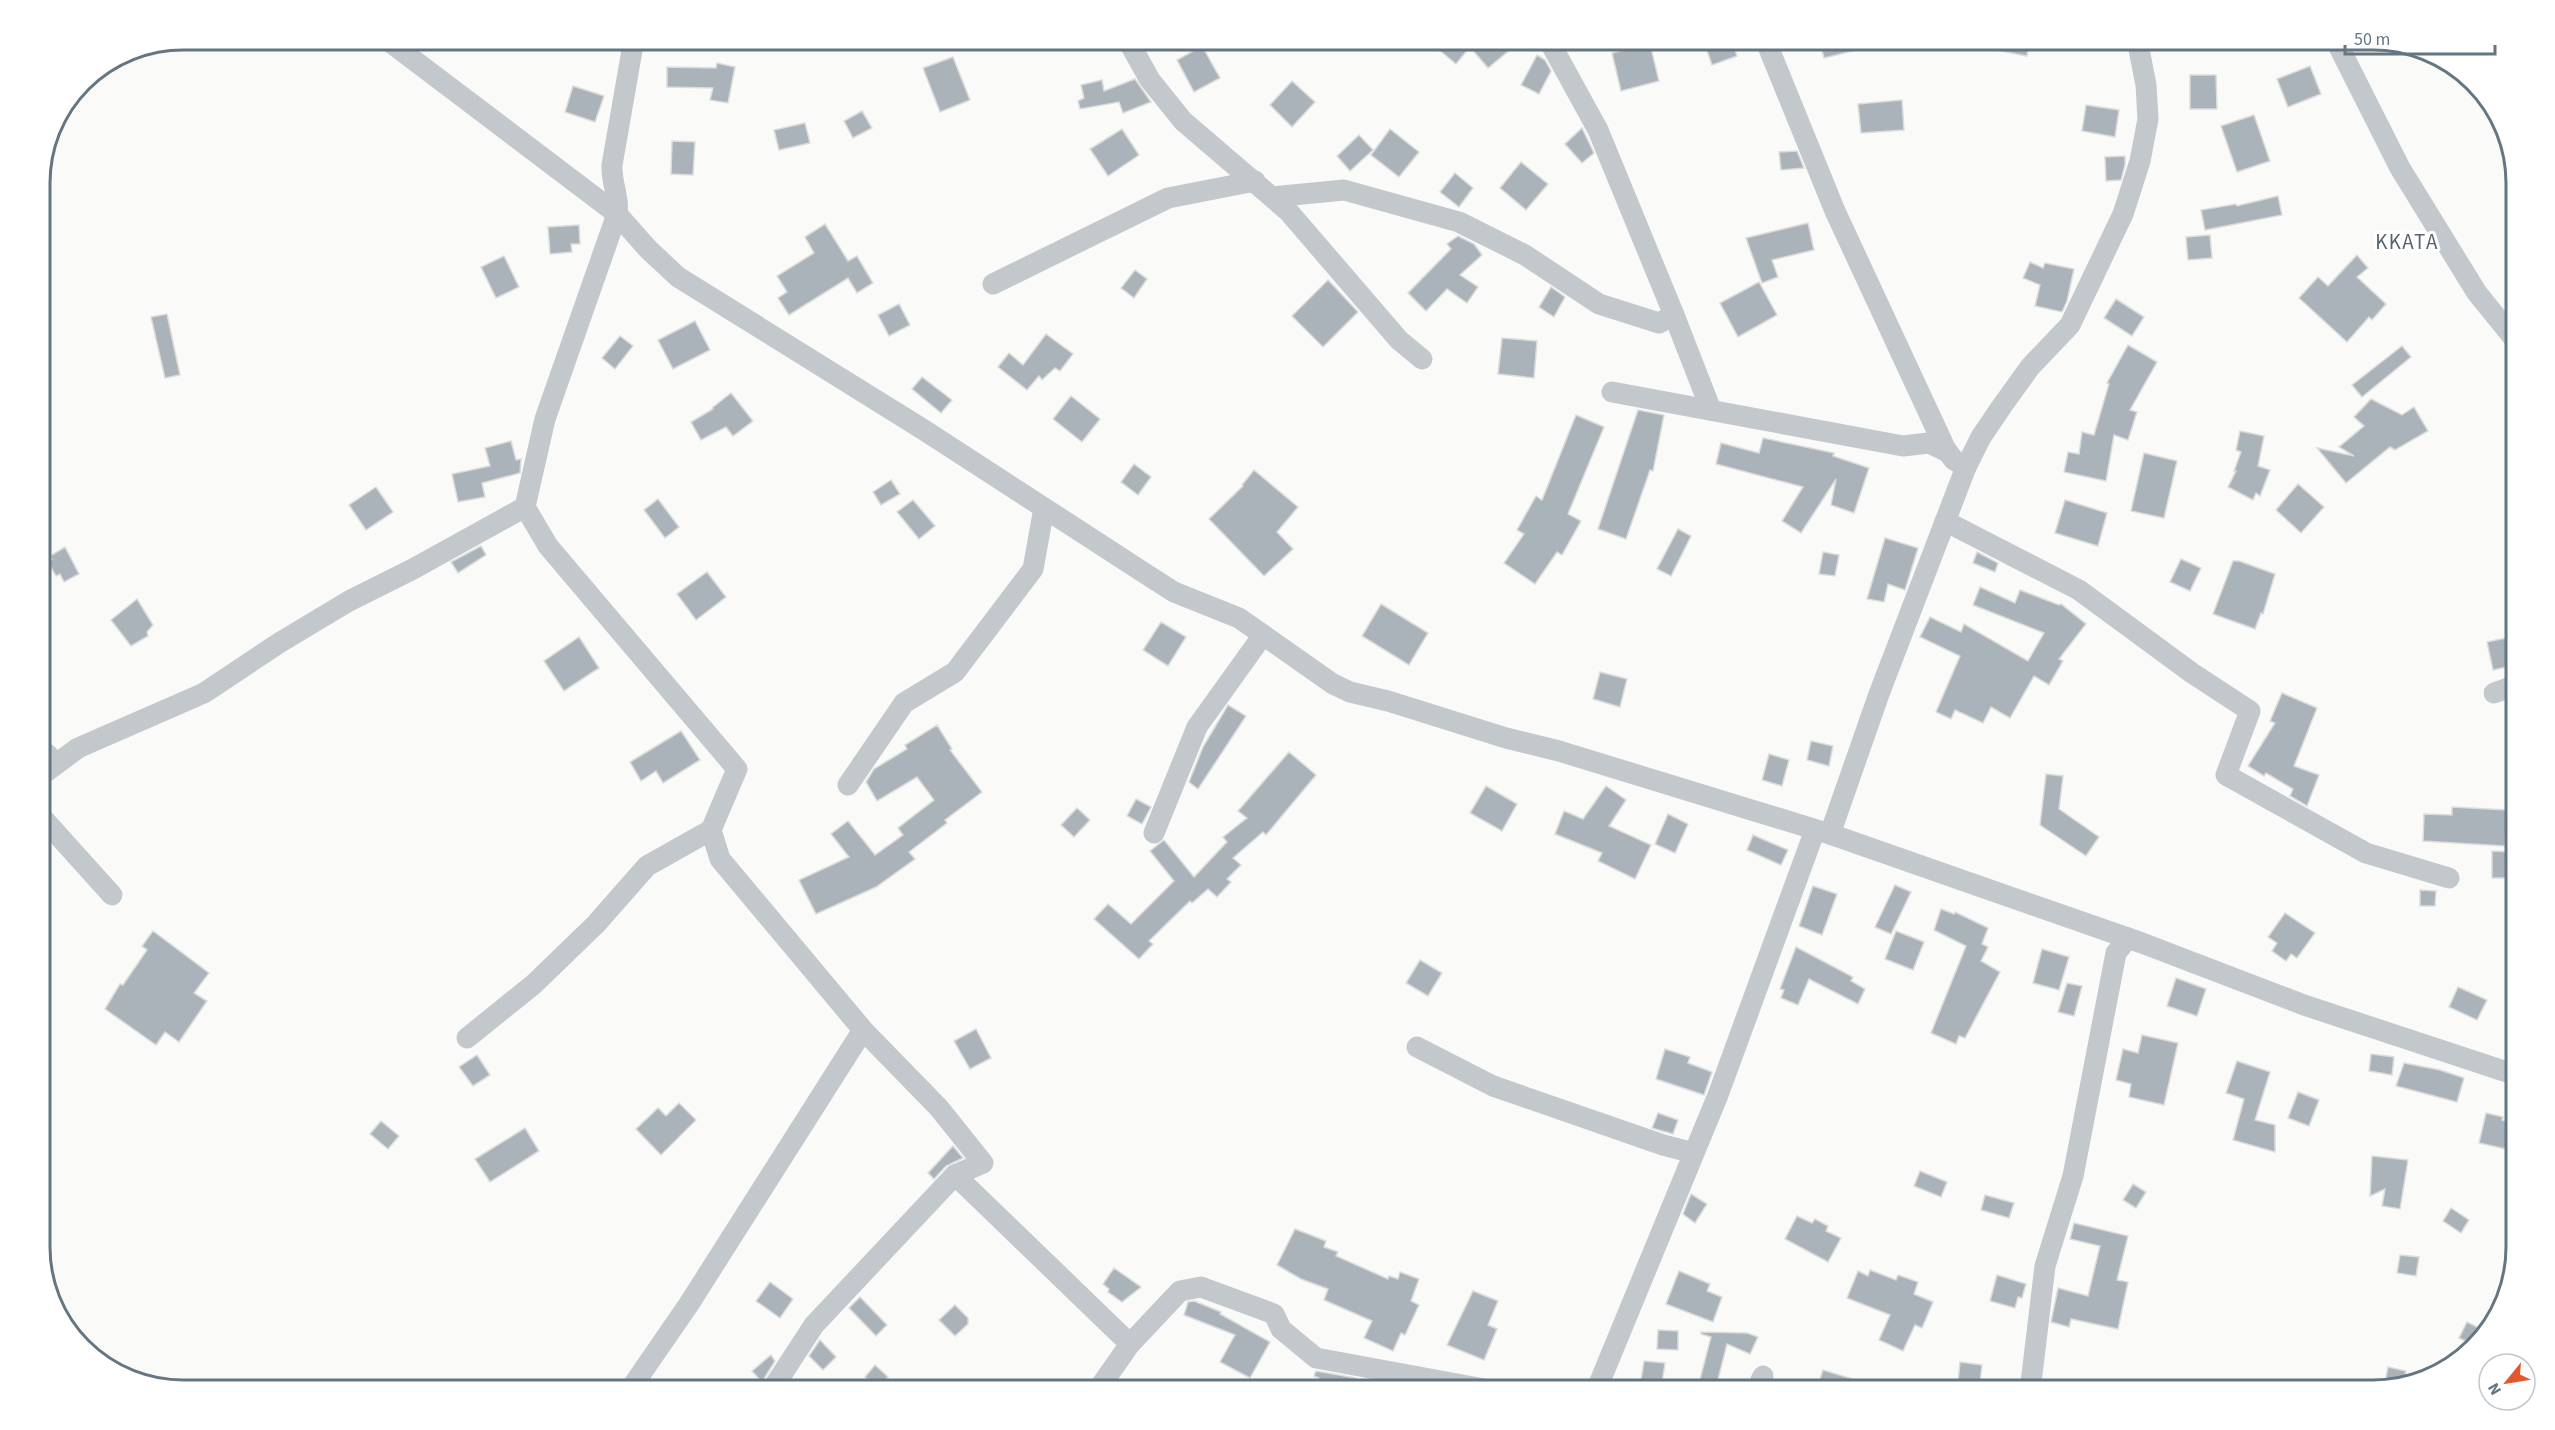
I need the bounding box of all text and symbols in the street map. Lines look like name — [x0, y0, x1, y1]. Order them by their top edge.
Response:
scale bar — [2345, 18, 2495, 56]
text: 50 m — [2354, 27, 2390, 52]
district label: KKATA — [2375, 227, 2439, 257]
north arrow — [2477, 1352, 2537, 1412]
text: N — [2483, 1379, 2507, 1399]

